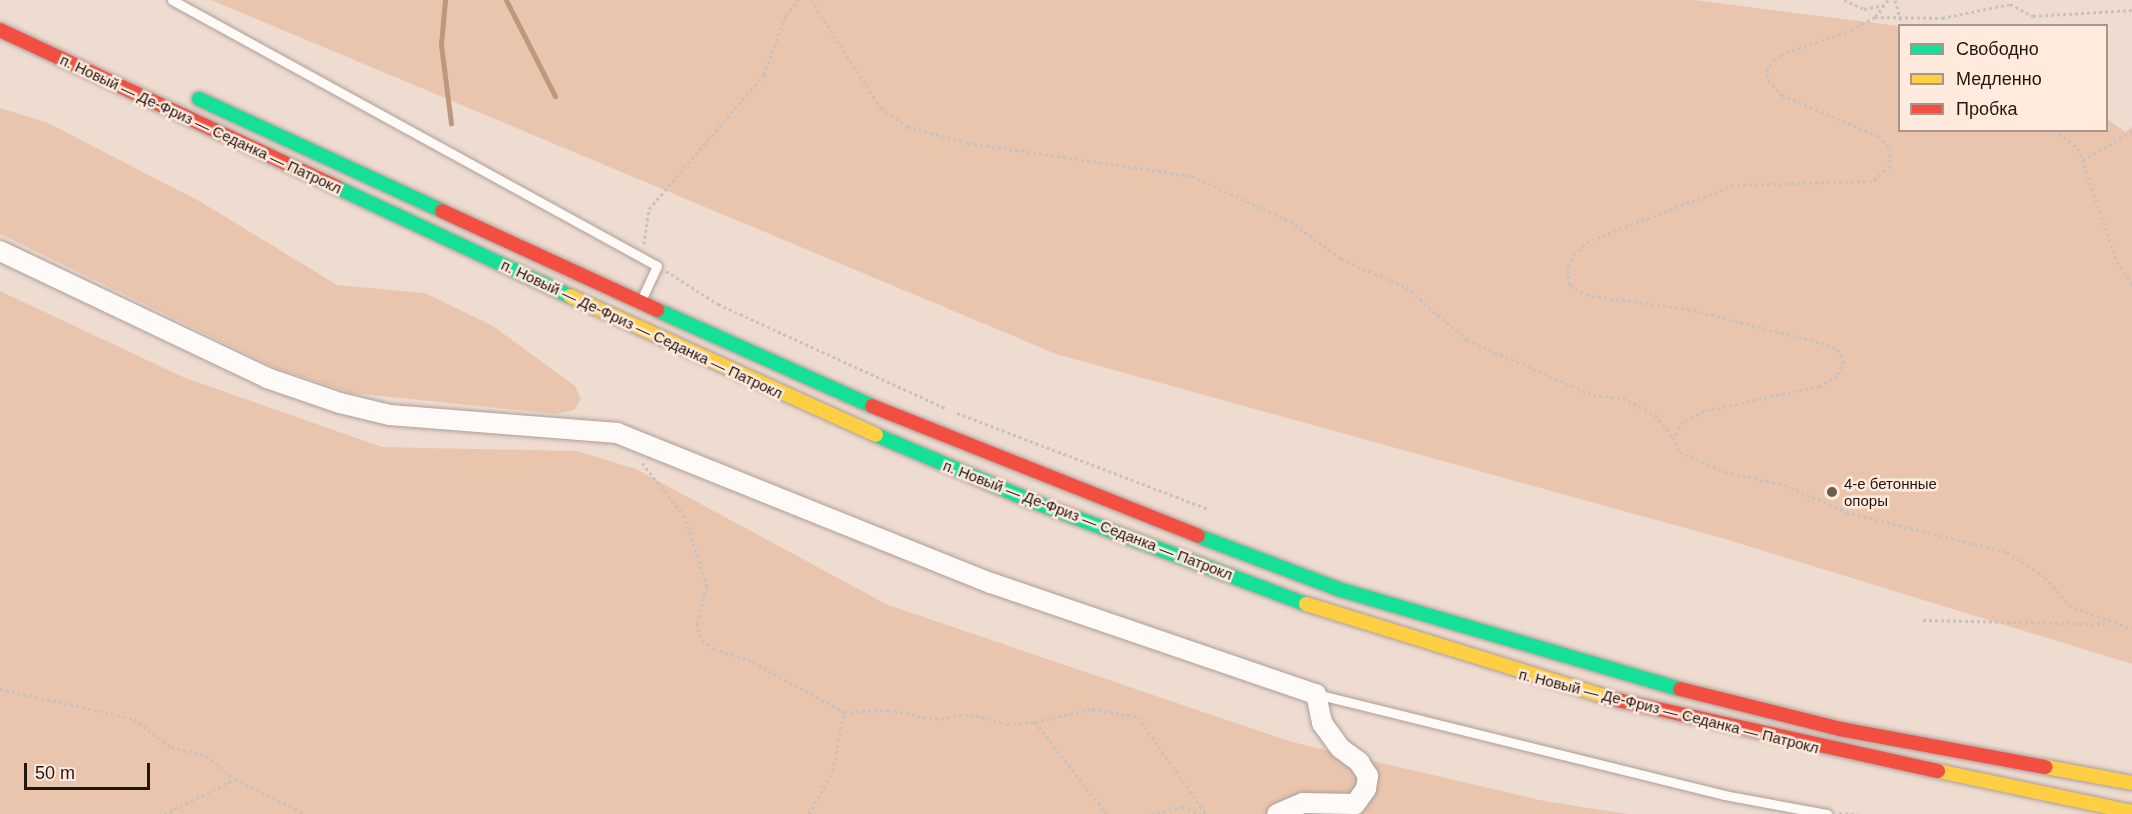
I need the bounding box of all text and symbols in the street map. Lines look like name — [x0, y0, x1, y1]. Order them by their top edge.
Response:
legend — [1898, 24, 2108, 132]
text: Свободно — [1956, 39, 2039, 59]
street label: п. Новый — Де-Фриз — Седанка — Патрокл — [57, 51, 345, 197]
text: Медленно — [1956, 69, 2042, 89]
text: Пробка — [1956, 99, 2018, 119]
street label: п. Новый — Де-Фриз — Седанка — Патрокл — [498, 256, 786, 402]
street label: п. Новый — Де-Фриз — Седанка — Патрокл — [941, 456, 1235, 584]
place label: 4-е бетонные опоры — [1844, 474, 1937, 509]
marker: 4-е бетонные опоры — [1825, 485, 1839, 499]
street label: п. Новый — Де-Фриз — Седанка — Патрокл — [1517, 665, 1821, 757]
scale bar — [27, 751, 153, 789]
text: 50 m — [35, 763, 75, 783]

